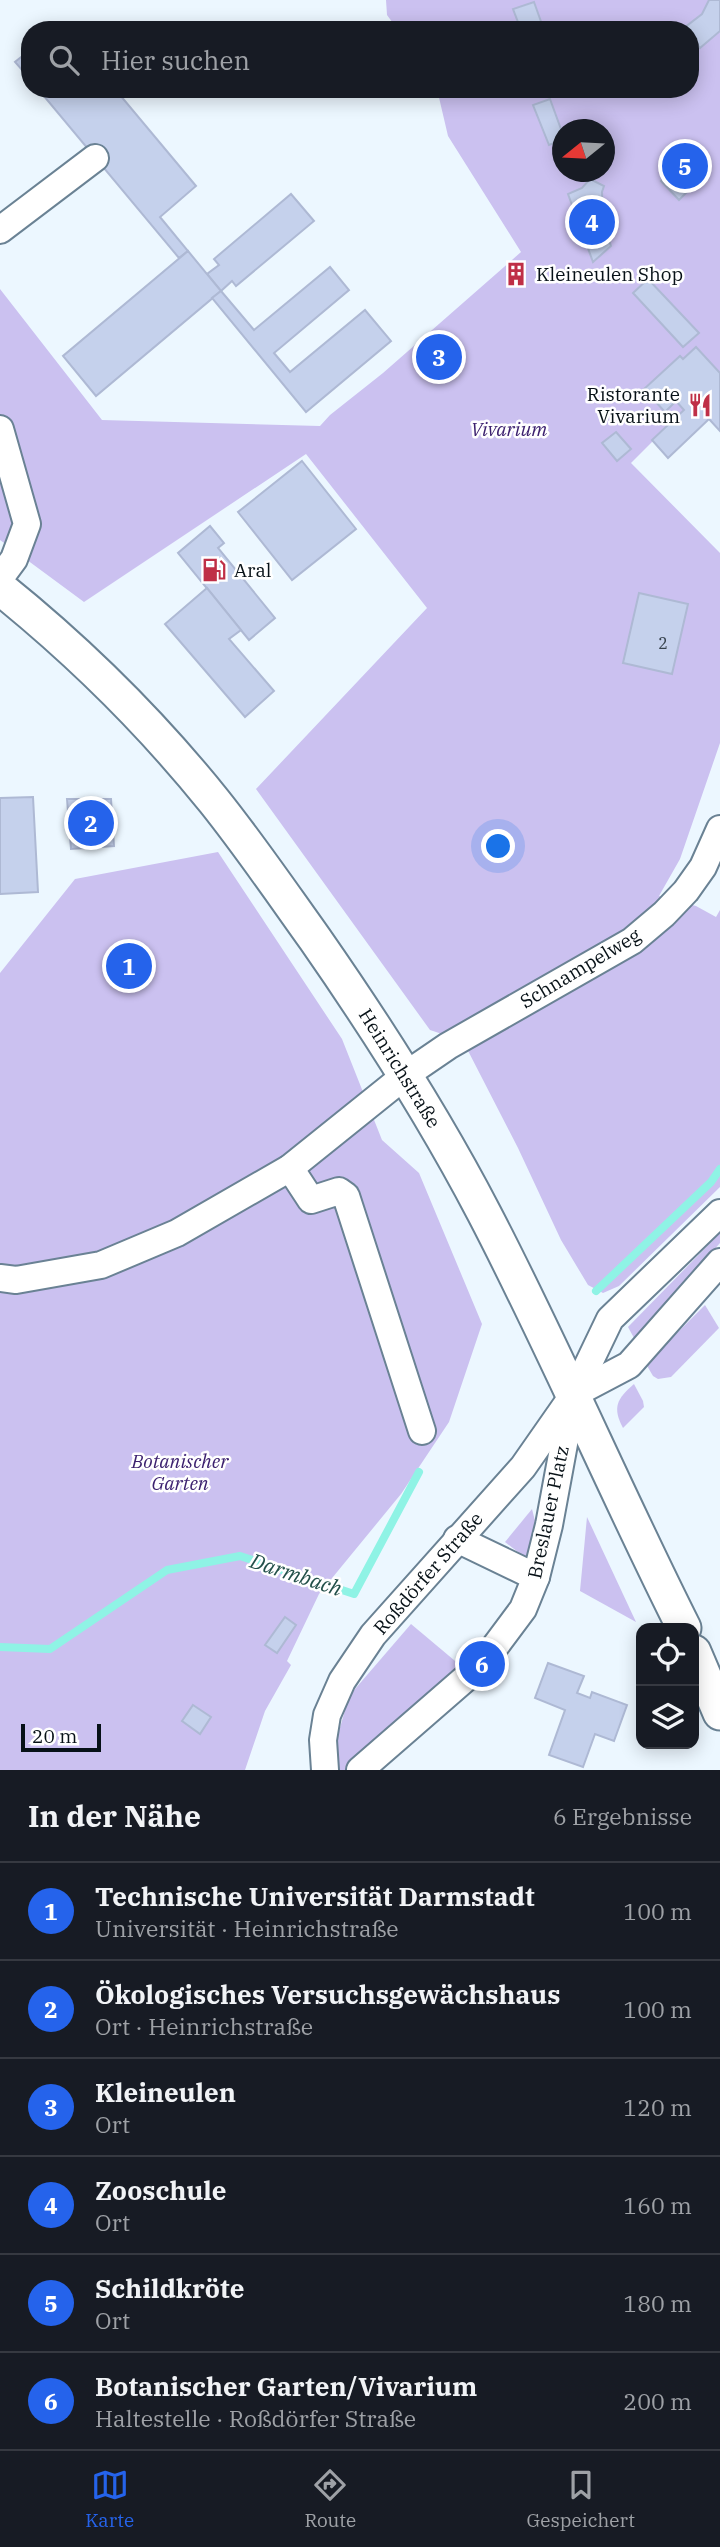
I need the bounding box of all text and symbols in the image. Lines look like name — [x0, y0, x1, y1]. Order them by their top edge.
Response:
search box — [21, 21, 699, 98]
icon: search — [45, 41, 83, 79]
text: Hier suchen — [101, 43, 250, 77]
north arrow — [552, 119, 615, 182]
pin: 5 — [662, 140, 708, 192]
pin: 4 — [569, 196, 615, 248]
building icon: Kleineulen Shop — [502, 260, 530, 288]
place label: Kleineulen Shop — [536, 262, 683, 286]
pin: 3 — [416, 331, 462, 383]
place label: Ristorante Vivarium — [587, 382, 680, 428]
restaurant icon: Ristorante Vivarium — [686, 391, 714, 419]
park label: Vivarium — [471, 417, 547, 441]
fuel station icon: Aral — [200, 556, 228, 584]
place label: Aral — [234, 558, 272, 582]
house number: 2 — [658, 633, 668, 653]
pin: 2 — [68, 797, 114, 849]
your location — [481, 829, 515, 863]
street label: Schnampelweg — [515, 922, 645, 1013]
pin: 1 — [106, 940, 152, 992]
street label: Heinrichstraße — [354, 1004, 446, 1132]
street label: Breslauer Platz — [522, 1443, 574, 1581]
park label: Botanischer Garten — [130, 1449, 229, 1495]
street label: Roßdörfer Straße — [368, 1507, 488, 1639]
water label: Darmbach — [246, 1546, 346, 1602]
map controls — [636, 1623, 699, 1749]
button: locate — [636, 1623, 699, 1686]
pin: 6 — [459, 1638, 505, 1690]
button: layers — [636, 1686, 699, 1749]
scale bar — [21, 1721, 102, 1753]
text: 20 m — [32, 1724, 77, 1748]
text: In der Nähe — [28, 1796, 201, 1835]
text: 6 Ergebnisse — [553, 1801, 692, 1831]
text: Technische Universität Darmstadt — [95, 1879, 535, 1913]
text: 1 — [44, 1896, 58, 1926]
text: 100 m — [623, 1896, 692, 1926]
text: Universität · Heinrichstraße — [95, 1913, 399, 1943]
text: Ökologisches Versuchsgewächshaus — [95, 1977, 560, 2011]
text: 2 — [44, 1994, 58, 2024]
text: 100 m — [623, 1994, 692, 2024]
text: Ort · Heinrichstraße — [95, 2011, 313, 2041]
text: Kleineulen — [95, 2075, 236, 2109]
text: 3 — [44, 2092, 58, 2122]
text: 120 m — [623, 2092, 692, 2122]
text: Ort — [95, 2109, 130, 2139]
text: Zooschule — [95, 2173, 226, 2207]
text: 4 — [44, 2190, 58, 2220]
text: 160 m — [623, 2190, 692, 2220]
text: Ort — [95, 2207, 130, 2237]
text: Schildkröte — [95, 2271, 244, 2305]
text: 5 — [44, 2288, 58, 2318]
text: 180 m — [623, 2288, 692, 2318]
text: Ort — [95, 2305, 130, 2335]
text: Botanischer Garten/Vivarium — [95, 2369, 477, 2403]
text: 6 — [44, 2386, 58, 2416]
text: 200 m — [623, 2386, 692, 2416]
text: Haltestelle · Roßdörfer Straße — [95, 2403, 416, 2433]
tab: Karte — [85, 2466, 134, 2532]
tab: Route — [304, 2466, 356, 2532]
tab: Gespeichert — [527, 2466, 635, 2532]

